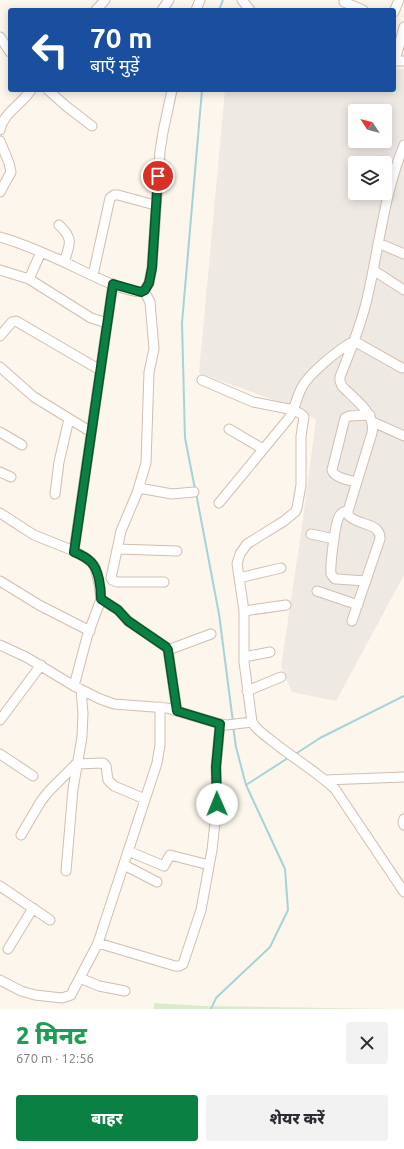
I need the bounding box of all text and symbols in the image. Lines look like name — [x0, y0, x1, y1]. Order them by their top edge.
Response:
text: 70 m — [90, 22, 152, 53]
icon: left — [24, 24, 76, 76]
text: बाएँ मुड़ें — [90, 55, 139, 75]
north arrow — [348, 104, 392, 148]
map controls — [348, 104, 392, 200]
button: layers — [348, 156, 392, 200]
pin — [141, 159, 175, 193]
icon: arrive — [147, 165, 169, 187]
position arrow — [196, 783, 238, 825]
text: 2 मिनट — [16, 1022, 87, 1049]
button: close — [346, 1022, 388, 1064]
text: 670 m · 12:56 — [16, 1051, 94, 1065]
button: बाहर — [16, 1095, 198, 1141]
button: शेयर करें — [206, 1095, 388, 1141]

